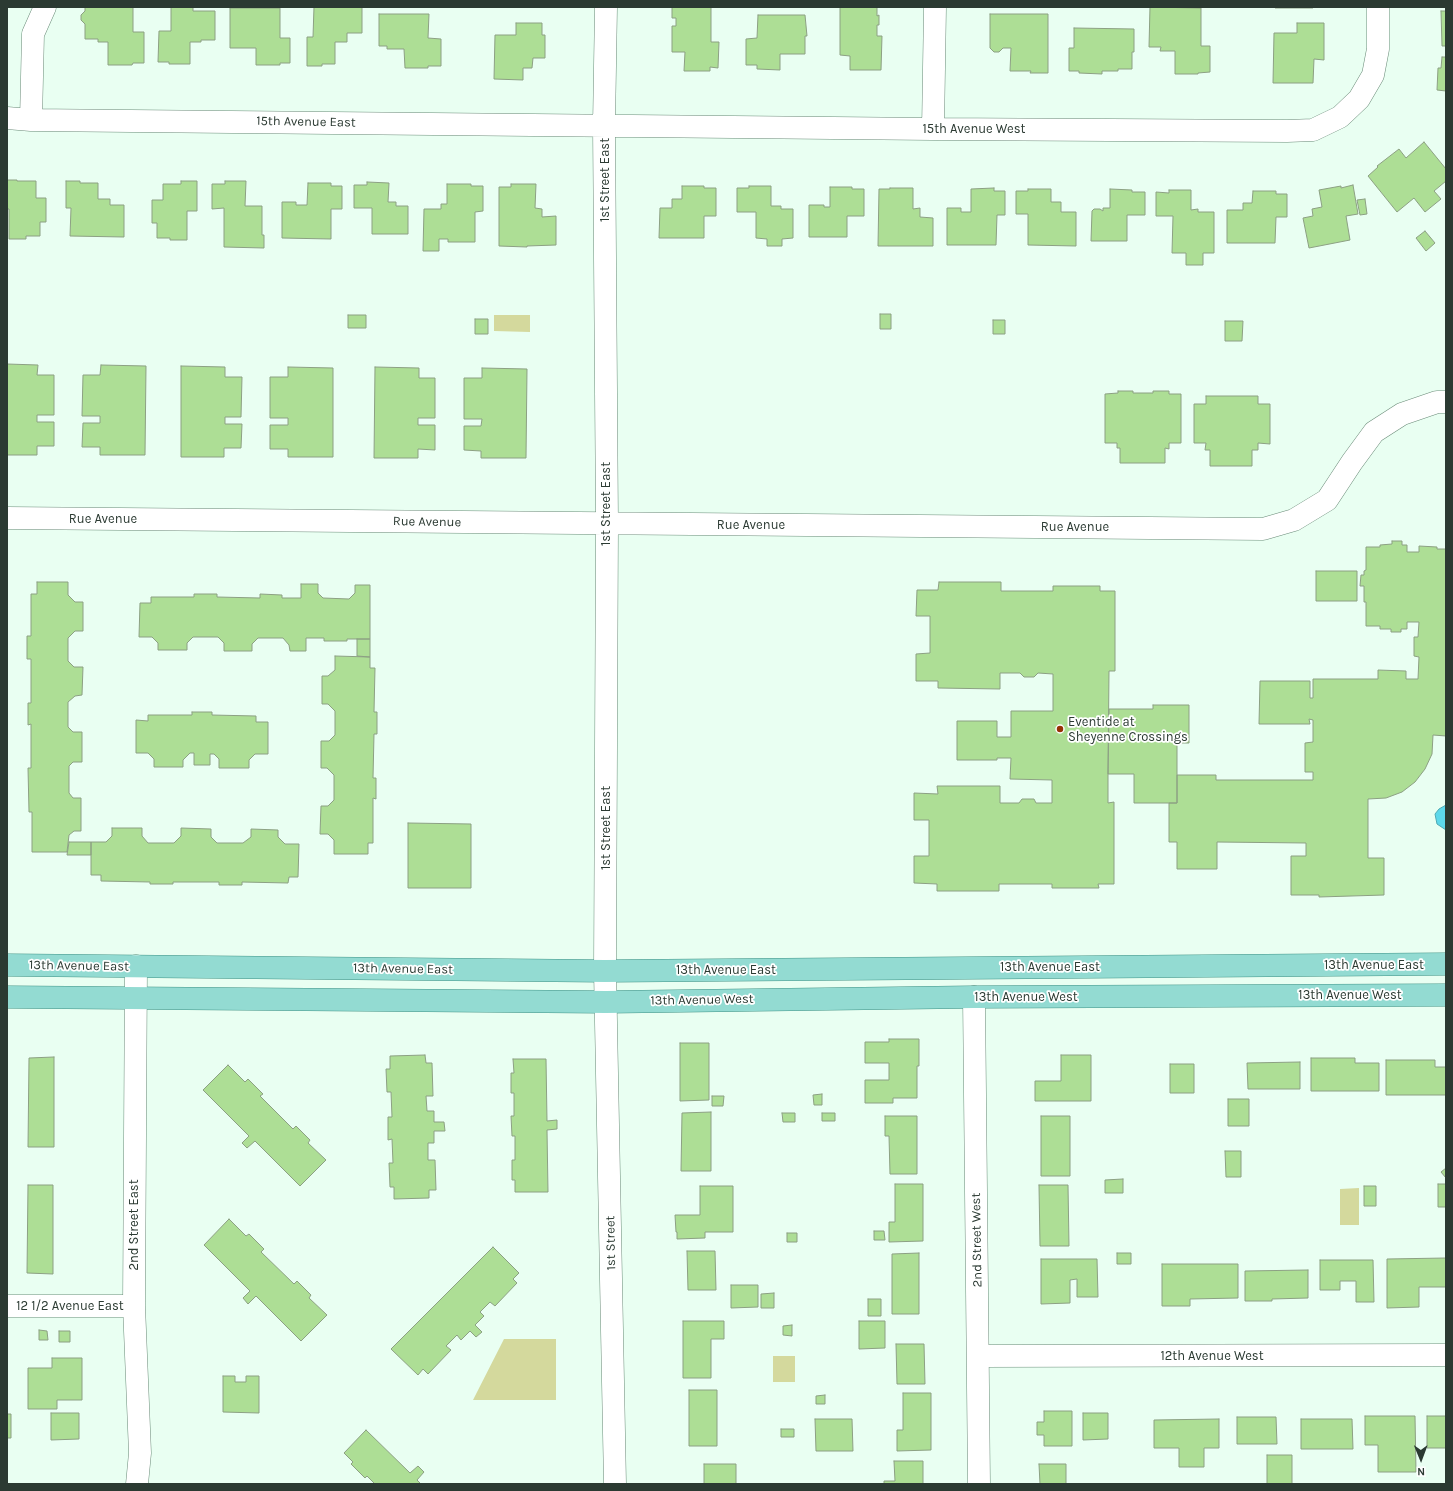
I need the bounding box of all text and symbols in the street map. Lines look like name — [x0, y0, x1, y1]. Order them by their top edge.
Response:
street label: 15th Avenue East — [256, 113, 356, 131]
street label: 15th Avenue West — [923, 121, 1025, 137]
street label: 1st Street East — [597, 138, 613, 222]
street label: 1st Street East — [598, 462, 614, 546]
street label: Rue Avenue — [69, 511, 137, 527]
street label: Rue Avenue — [393, 514, 461, 530]
street label: Rue Avenue — [717, 517, 785, 533]
street label: Rue Avenue — [1041, 519, 1109, 535]
place label: Eventide at Sheyenne Crossings — [1068, 714, 1188, 745]
marker: Eventide at Sheyenne Crossings — [1055, 724, 1065, 734]
street label: 1st Street East — [598, 786, 614, 870]
street label: 13th Avenue East — [29, 957, 129, 975]
street label: 13th Avenue East — [1324, 957, 1424, 973]
street label: 13th Avenue East — [1000, 959, 1100, 975]
street label: 13th Avenue East — [353, 960, 453, 978]
street label: 13th Avenue East — [676, 962, 776, 978]
street label: 13th Avenue West — [1298, 987, 1402, 1003]
street label: 13th Avenue West — [974, 989, 1078, 1005]
street label: 13th Avenue West — [650, 991, 754, 1009]
street label: 2nd Street East — [126, 1179, 142, 1271]
street label: 2nd Street West — [968, 1193, 986, 1287]
street label: 1st Street — [603, 1215, 619, 1271]
street label: 12 1/2 Avenue East — [16, 1298, 124, 1314]
street label: 12th Avenue West — [1160, 1348, 1264, 1364]
north arrow — [1401, 1439, 1441, 1479]
text: N — [1417, 1465, 1425, 1478]

